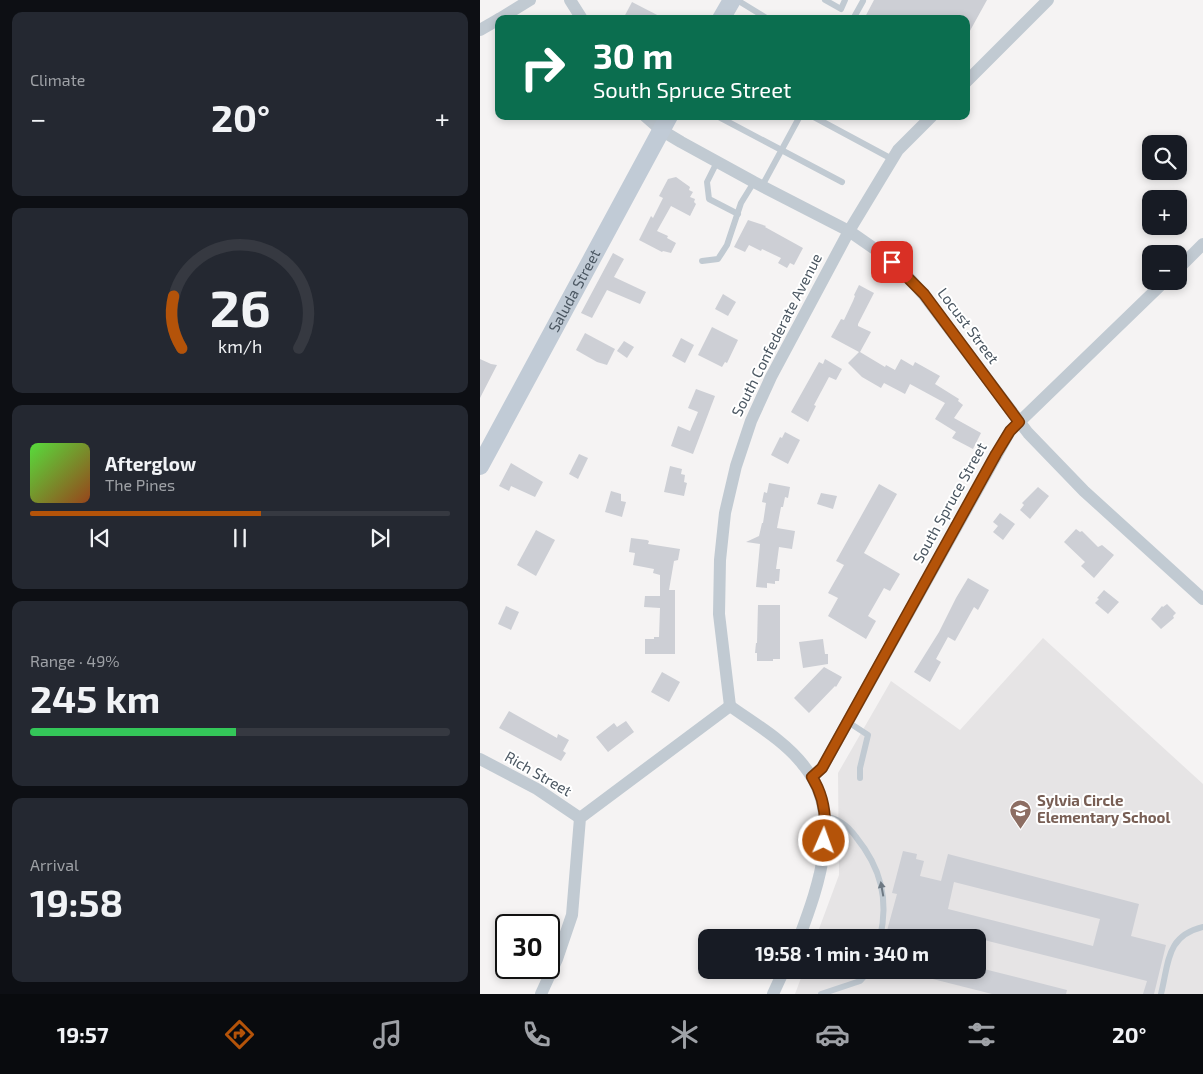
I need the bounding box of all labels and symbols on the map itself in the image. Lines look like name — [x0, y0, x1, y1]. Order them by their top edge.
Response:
pin — [871, 241, 913, 283]
street label: Saluda Street — [544, 246, 603, 335]
street label: South Confederate Avenue — [727, 250, 825, 419]
street label: Locust Street — [934, 284, 1003, 367]
street label: South Spruce Street — [908, 439, 990, 566]
street label: Rich Street — [502, 747, 575, 800]
place label: Sylvia Circle Elementary School — [1037, 791, 1170, 827]
school or university icon: Sylvia Circle Elementary School — [1009, 798, 1033, 829]
position arrow — [797, 814, 849, 866]
one-way arrow — [877, 881, 885, 897]
speed limit sign: 30 — [495, 914, 560, 979]

